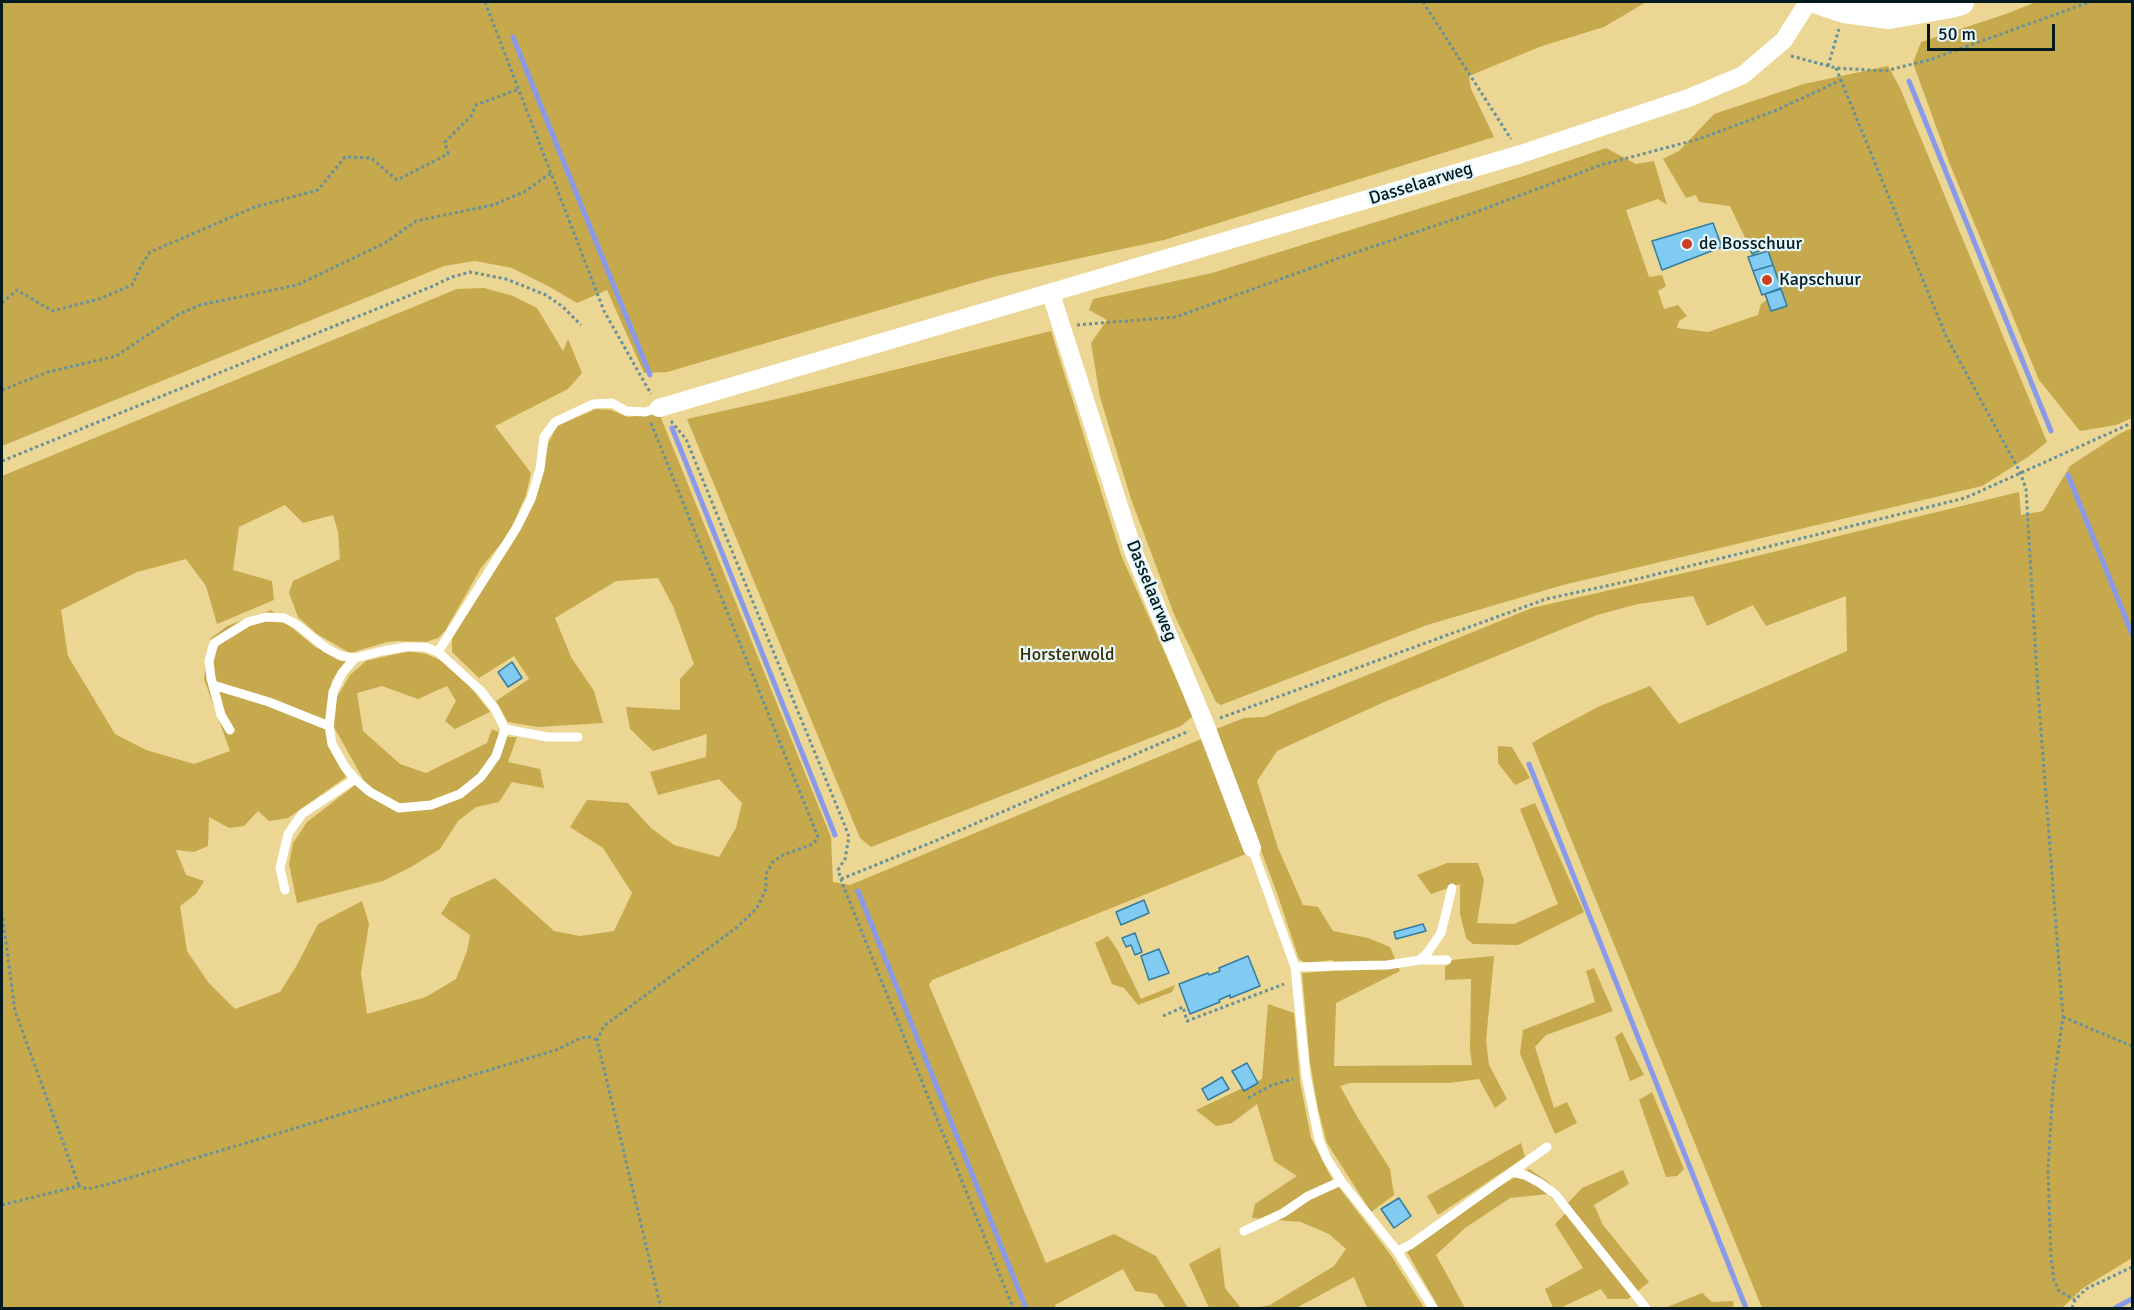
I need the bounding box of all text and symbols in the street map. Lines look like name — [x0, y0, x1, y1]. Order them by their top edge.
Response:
scale bar — [1930, 12, 2058, 50]
text: 50 m — [1938, 23, 1976, 45]
street label: Dasselaarweg — [1367, 158, 1475, 210]
place label: de Bosschuur — [1699, 233, 1802, 255]
marker: de Bosschuur — [1680, 237, 1694, 251]
place label: Kapschuur — [1779, 269, 1861, 291]
marker: Kapschuur — [1760, 273, 1774, 287]
street label: Dasselaarweg — [1121, 537, 1181, 645]
park label: Horsterwold — [1020, 644, 1114, 666]

